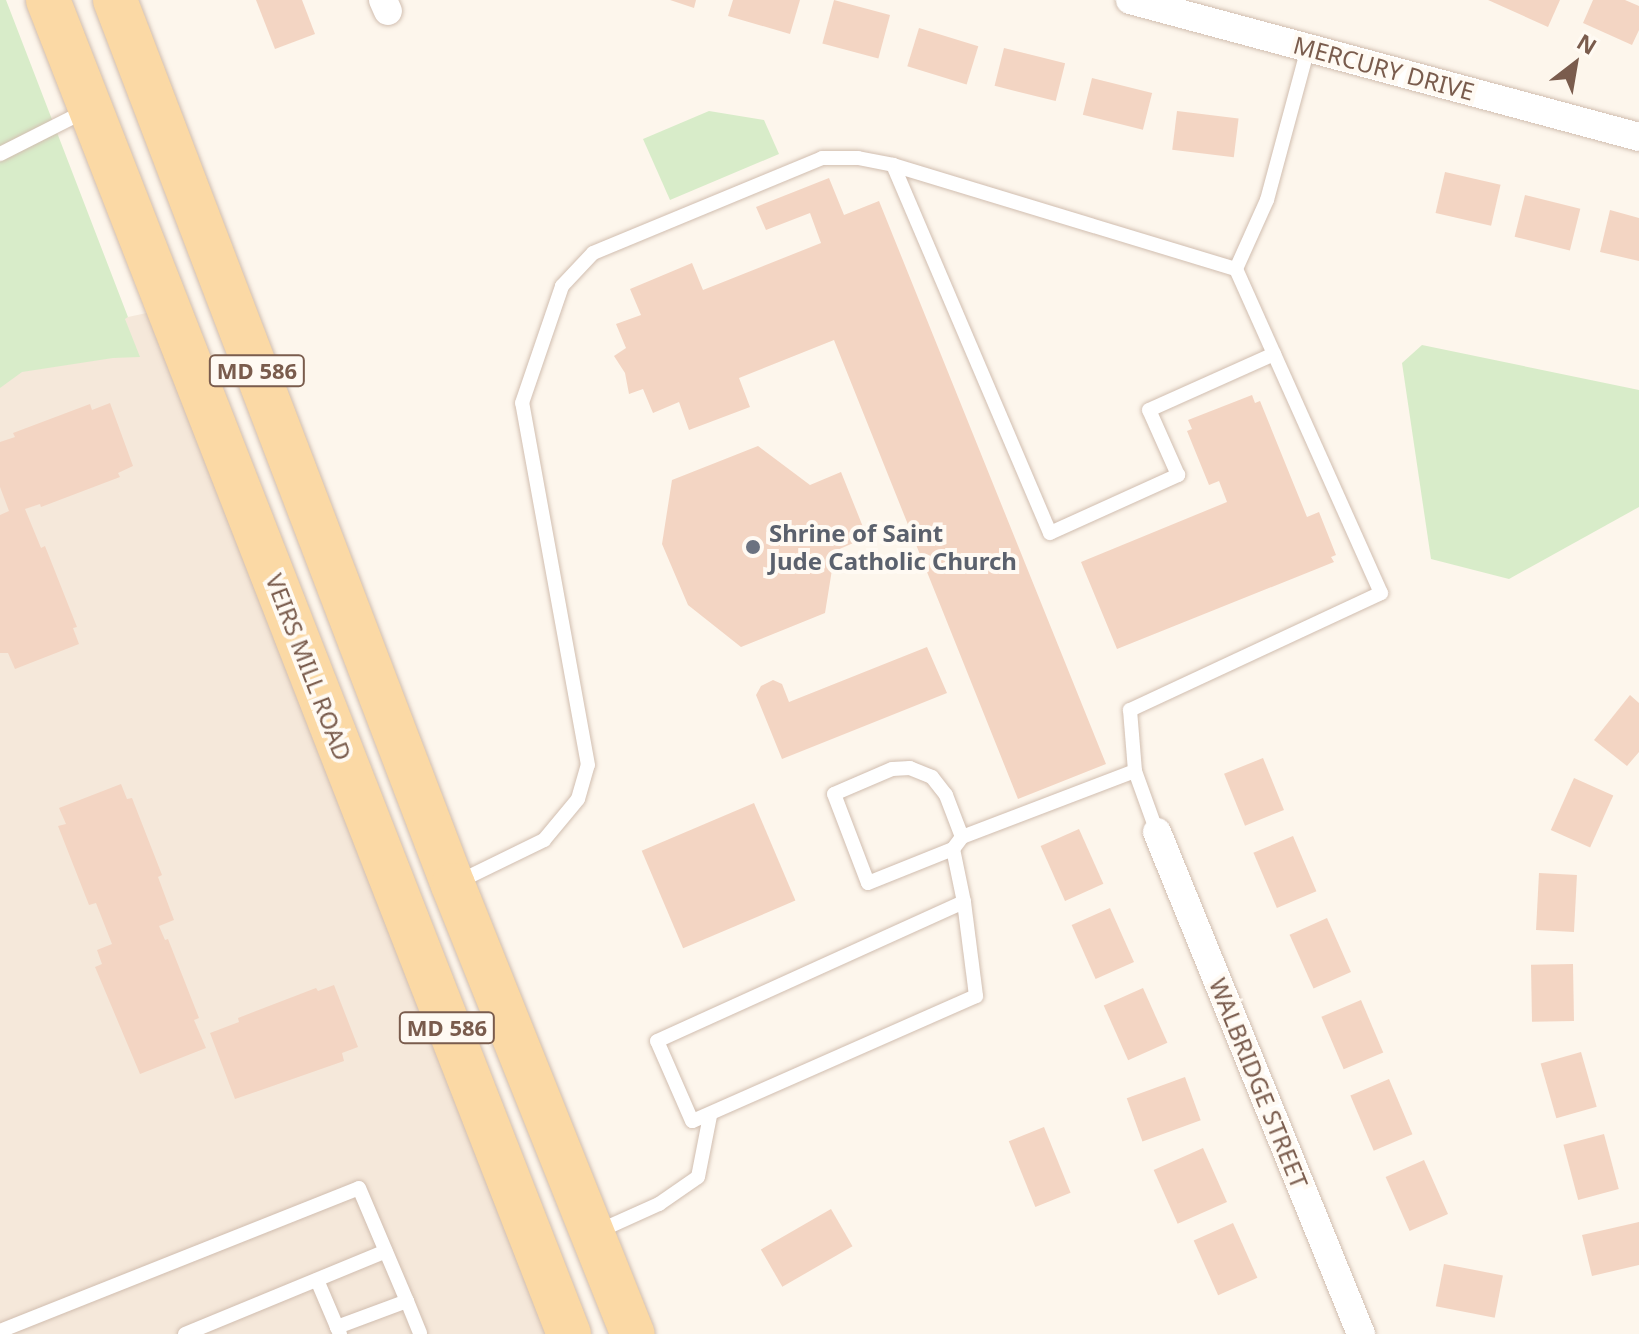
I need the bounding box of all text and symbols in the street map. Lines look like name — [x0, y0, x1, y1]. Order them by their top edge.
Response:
north arrow — [1535, 24, 1615, 104]
text: N — [1572, 26, 1603, 61]
street label: MERCURY DRIVE — [1291, 30, 1477, 106]
road number: MD 586 — [207, 353, 307, 389]
place label: Shrine of Saint Jude Catholic Church — [769, 519, 1017, 575]
marker: Shrine of Saint Jude Catholic Church — [744, 538, 762, 556]
street label: VEIRS MILL ROAD — [260, 570, 358, 764]
street label: WALBRIDGE STREET — [1204, 974, 1314, 1192]
road number: MD 586 — [397, 1010, 497, 1046]

